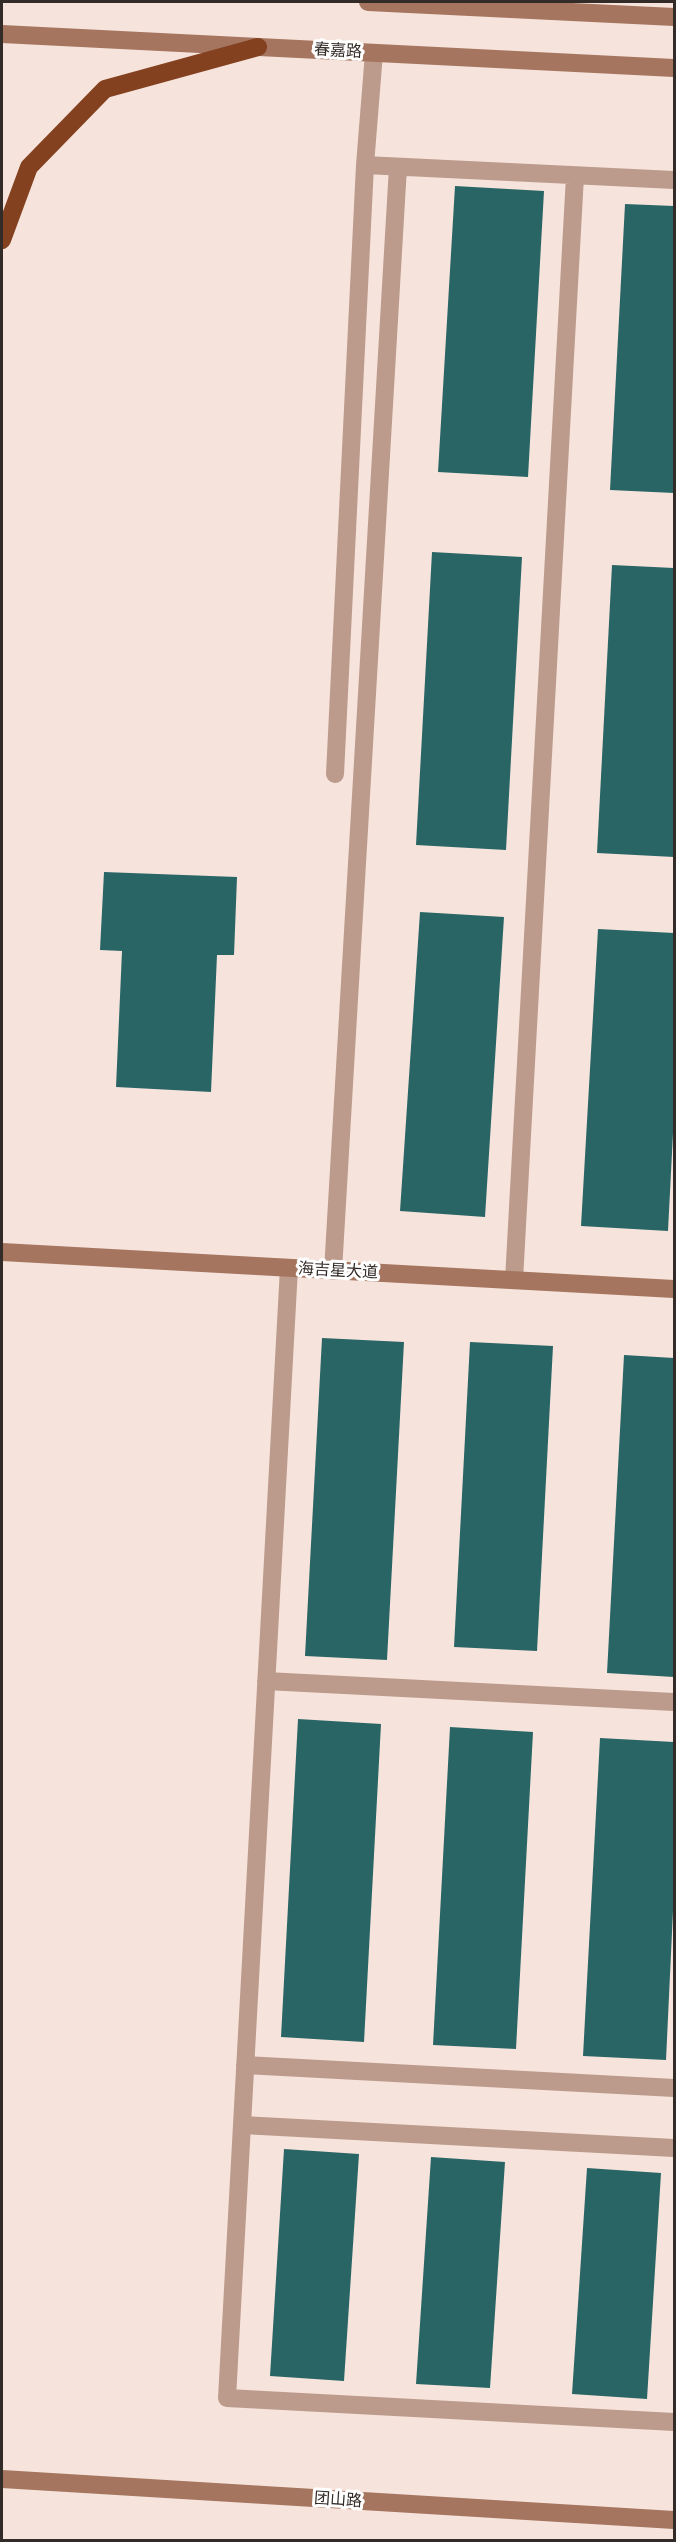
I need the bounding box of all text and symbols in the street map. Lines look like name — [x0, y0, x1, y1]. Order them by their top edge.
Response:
street label: 春嘉路 — [314, 40, 362, 62]
street label: 海吉星大道 — [298, 1259, 378, 1283]
street label: 团山路 — [313, 2489, 363, 2511]

